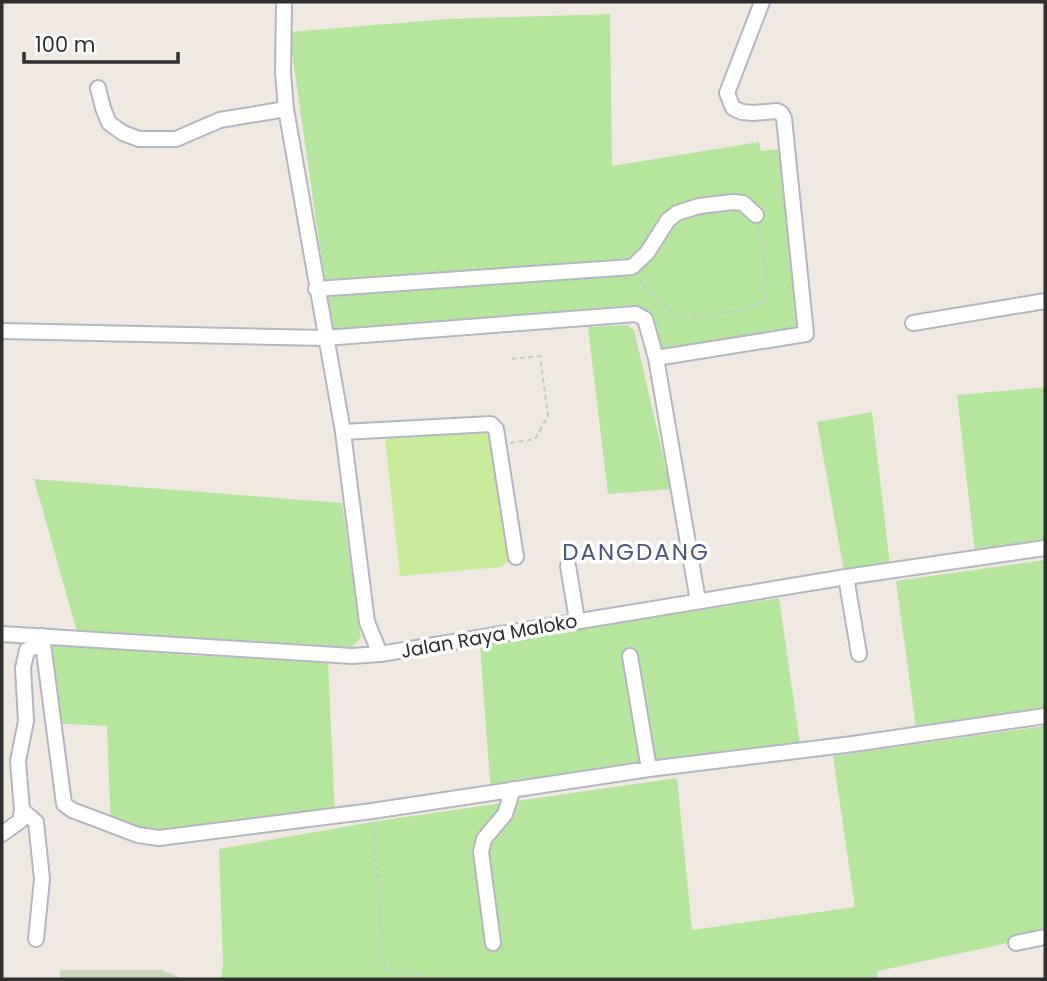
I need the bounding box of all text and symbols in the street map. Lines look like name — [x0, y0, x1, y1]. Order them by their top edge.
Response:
scale bar — [24, 21, 178, 65]
text: 100 m — [35, 30, 95, 59]
district label: DANGDANG — [562, 536, 710, 568]
street label: Jalan Raya Maloko — [399, 607, 579, 665]

